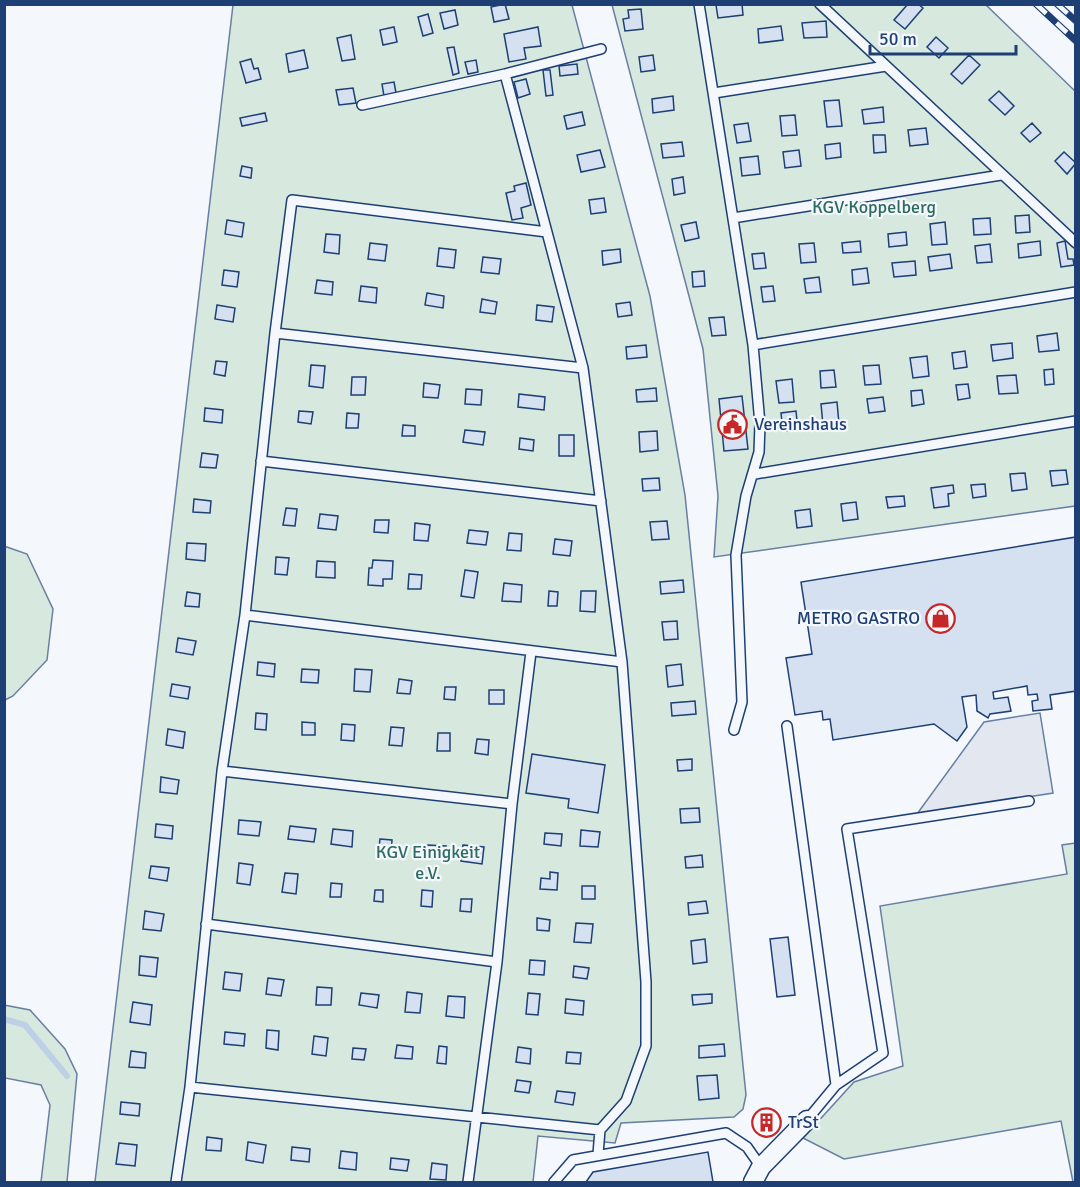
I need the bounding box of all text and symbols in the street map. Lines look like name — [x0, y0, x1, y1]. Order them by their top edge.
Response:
scale bar — [870, 18, 1016, 56]
text: 50 m — [879, 28, 917, 50]
park label: KGV Koppelberg — [812, 196, 936, 218]
public building icon: Vereinshaus — [717, 408, 749, 440]
place label: Vereinshaus — [754, 413, 847, 435]
shop icon: METRO GASTRO — [925, 602, 957, 634]
place label: METRO GASTRO — [797, 607, 920, 629]
park label: KGV Einigkeit e.V. — [376, 841, 480, 884]
building icon: TrSt — [751, 1106, 783, 1138]
place label: TrSt — [788, 1111, 819, 1133]

